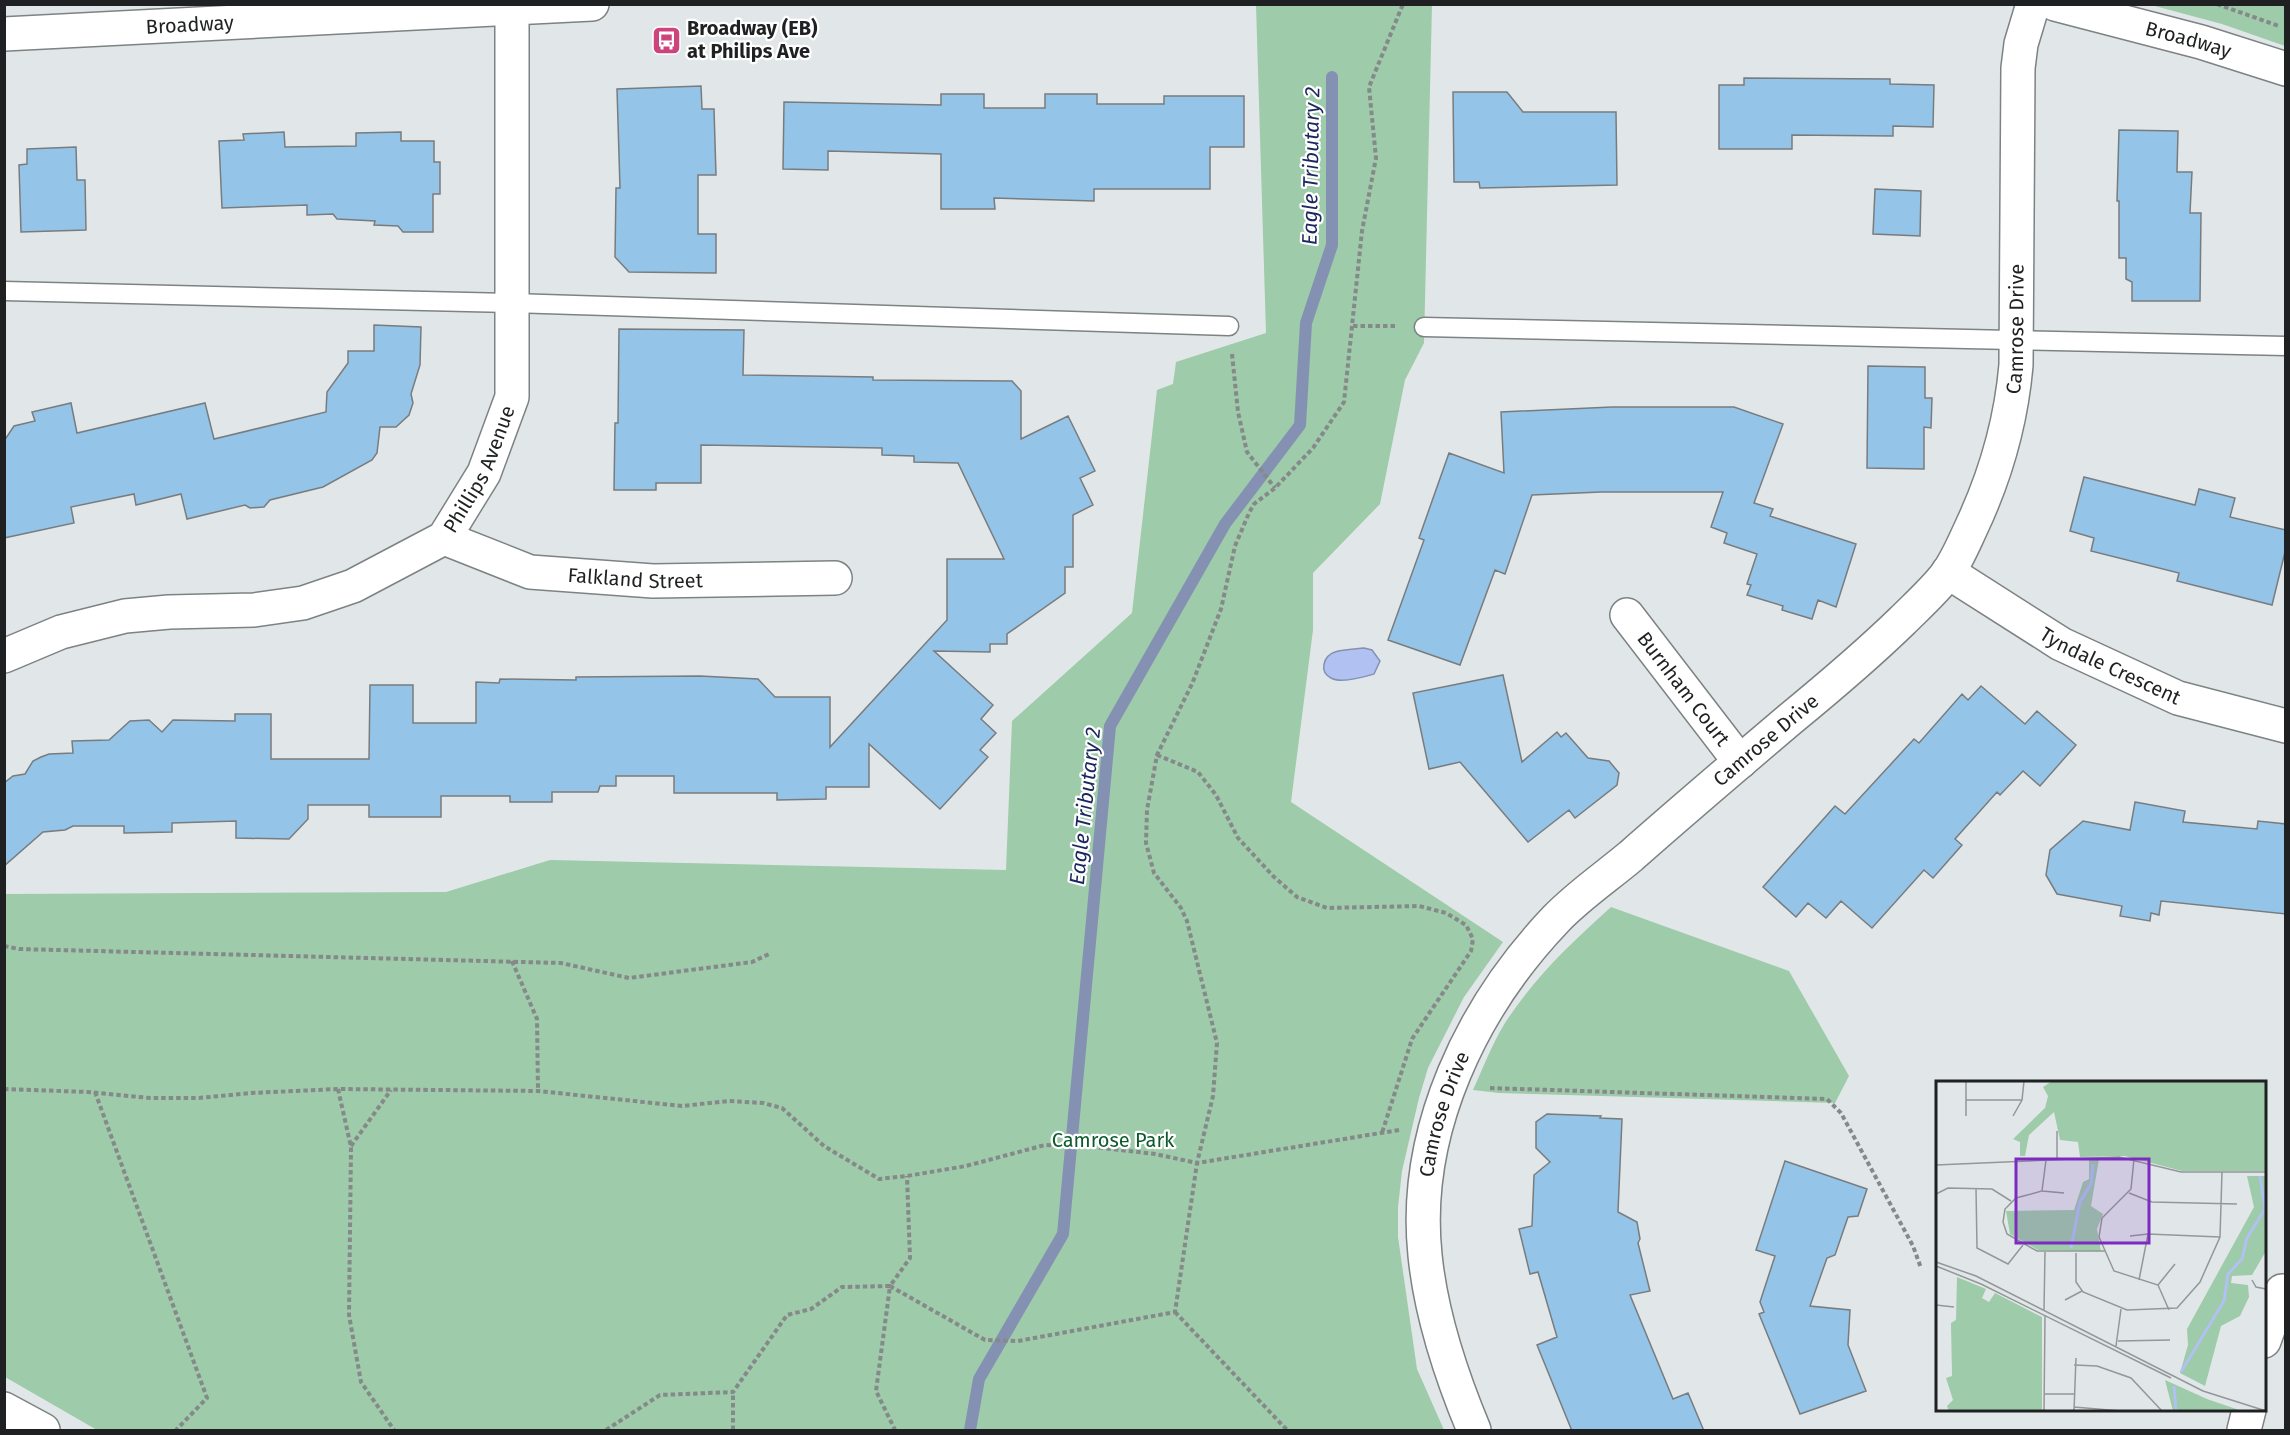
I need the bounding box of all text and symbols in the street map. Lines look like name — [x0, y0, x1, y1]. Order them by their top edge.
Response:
street label: Broadway — [145, 10, 235, 39]
place label: Broadway (EB) at Philips Ave — [687, 16, 818, 63]
street label: Broadway — [2143, 16, 2235, 63]
bus stop icon: Broadway (EB) at Philips Ave — [650, 24, 682, 56]
water label: Eagle Tributary 2 — [1297, 87, 1325, 245]
street label: Camrose Drive — [2001, 264, 2029, 396]
street label: Phillips Avenue — [438, 402, 520, 537]
street label: Falkland Street — [567, 563, 704, 593]
street label: Tyndale Crescent — [2036, 622, 2185, 710]
street label: Burnham Court — [1632, 627, 1736, 751]
street label: Camrose Drive — [1708, 689, 1823, 791]
water label: Eagle Tributary 2 — [1064, 726, 1106, 886]
street label: Camrose Drive — [1414, 1047, 1474, 1178]
inset map — [1936, 1081, 2266, 1411]
park label: Camrose Park — [1052, 1128, 1175, 1152]

